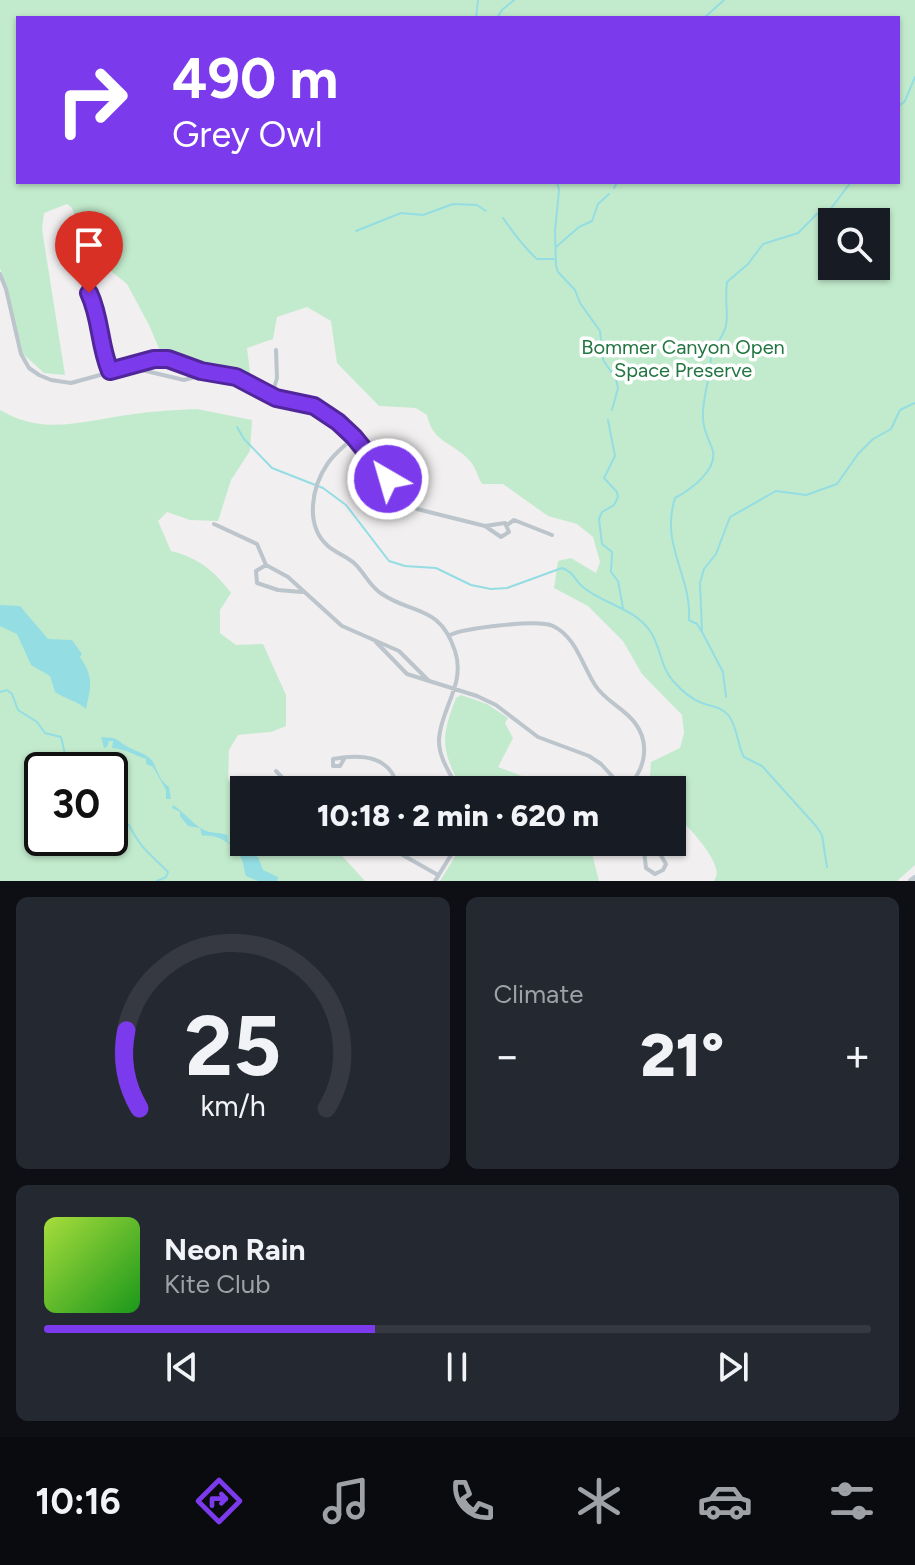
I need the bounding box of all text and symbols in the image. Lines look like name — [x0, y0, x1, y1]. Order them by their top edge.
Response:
text: 490 m — [172, 45, 338, 112]
icon: right — [40, 48, 144, 152]
text: Grey Owl — [172, 113, 323, 156]
map controls — [818, 208, 890, 280]
button: search — [818, 208, 890, 280]
pin — [55, 211, 123, 293]
icon: arrive — [67, 223, 111, 267]
park label: Bommer Canyon Open Space Preserve — [581, 335, 785, 382]
position arrow — [346, 437, 430, 521]
speed limit sign: 30 — [24, 752, 128, 856]
text: 10:18 · 2 min · 620 m — [317, 797, 599, 834]
text: Climate — [494, 978, 583, 1010]
text: 25 — [185, 996, 281, 1096]
text: 21° — [640, 1019, 724, 1091]
text: − — [494, 1029, 521, 1082]
text: + — [844, 1029, 871, 1082]
text: km/h — [200, 1089, 265, 1123]
text: Neon Rain — [164, 1231, 306, 1268]
text: Kite Club — [164, 1268, 270, 1300]
icon: previous — [160, 1345, 204, 1389]
icon: pause — [435, 1345, 479, 1389]
icon: next — [711, 1345, 755, 1389]
icon: directions — [191, 1473, 247, 1529]
icon: music — [318, 1473, 374, 1529]
icon: phone — [444, 1473, 500, 1529]
icon: climate — [571, 1473, 627, 1529]
icon: car — [697, 1473, 753, 1529]
icon: filters — [824, 1473, 880, 1529]
text: 10:16 — [35, 1480, 121, 1523]

